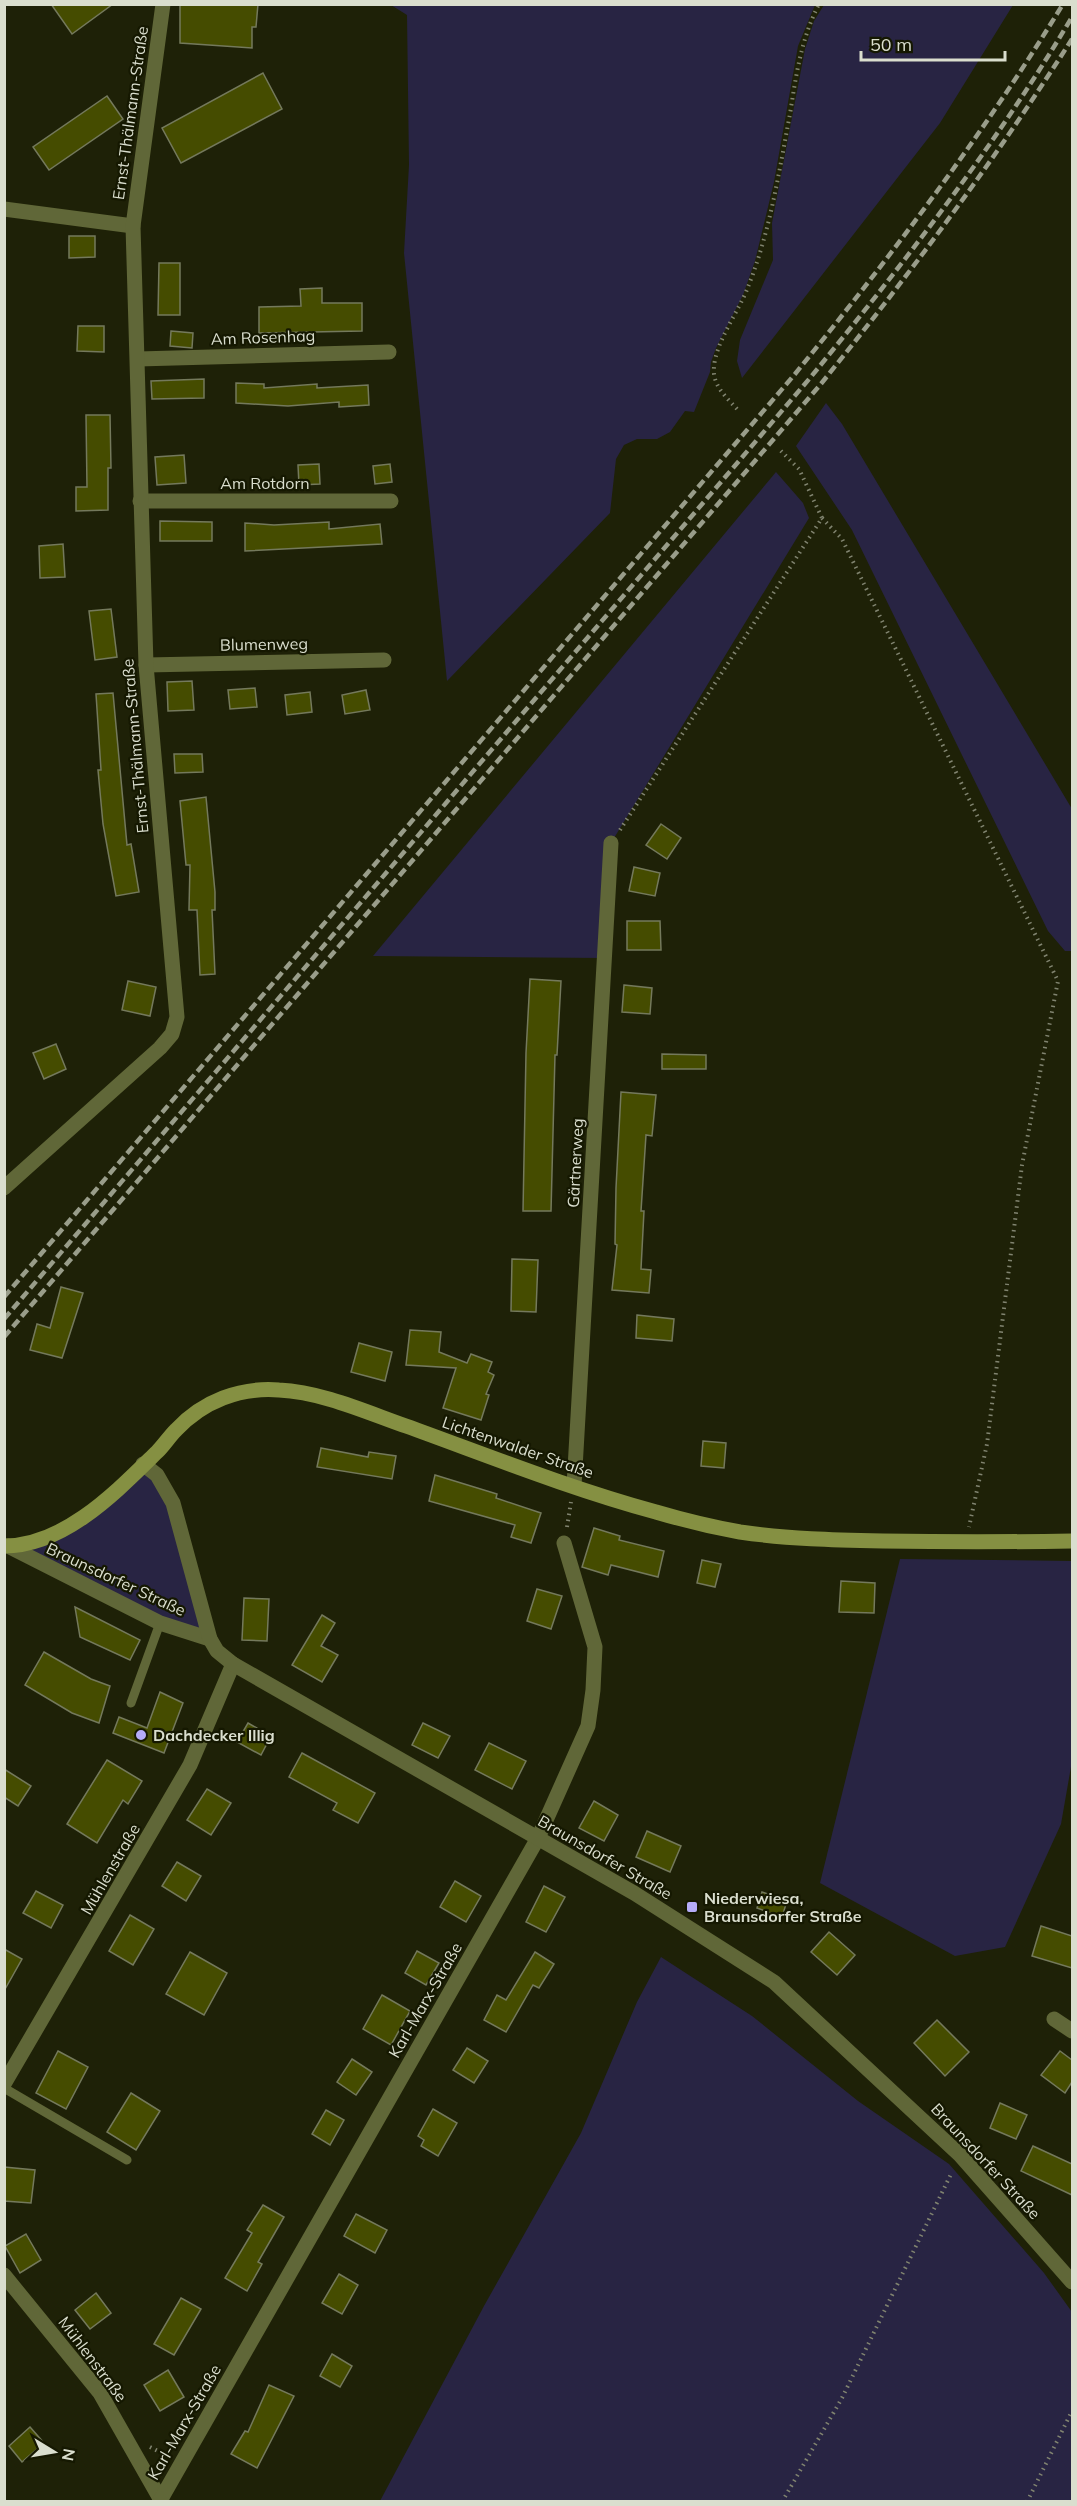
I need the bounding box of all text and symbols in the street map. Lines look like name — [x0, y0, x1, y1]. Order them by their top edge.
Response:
scale bar — [861, 24, 1005, 62]
street label: Ernst-Thälmann-Straße — [108, 25, 152, 201]
text: 50 m — [870, 33, 912, 56]
street label: Am Rosenhag — [210, 325, 316, 349]
street label: Am Rotdorn — [220, 473, 310, 493]
street label: Blumenweg — [220, 633, 308, 655]
street label: Ernst-Thälmann-Straße — [117, 658, 153, 834]
street label: Gärtnerweg — [563, 1118, 587, 1208]
street label: Lichtenwalder Straße — [440, 1412, 596, 1482]
street label: Braunsdorfer Straße — [43, 1538, 189, 1620]
place label: Dachdecker Illig — [153, 1725, 275, 1745]
marker: Dachdecker Illig — [134, 1728, 148, 1742]
street label: Braunsdorfer Straße — [534, 1811, 676, 1903]
street label: Mühlenstraße — [76, 1820, 144, 1918]
place label: Niederwiesa, Braunsdorfer Straße — [704, 1888, 862, 1926]
marker: Niederwiesa, Braunsdorfer Straße — [685, 1900, 699, 1914]
street label: Karl-Marx-Straße — [384, 1939, 466, 2061]
street label: Braunsdorfer Straße — [927, 2099, 1045, 2223]
street label: Mühlenstraße — [54, 2312, 132, 2406]
street label: Karl-Marx-Straße — [143, 2361, 225, 2483]
north arrow — [24, 2422, 84, 2482]
text: N — [58, 2447, 80, 2463]

